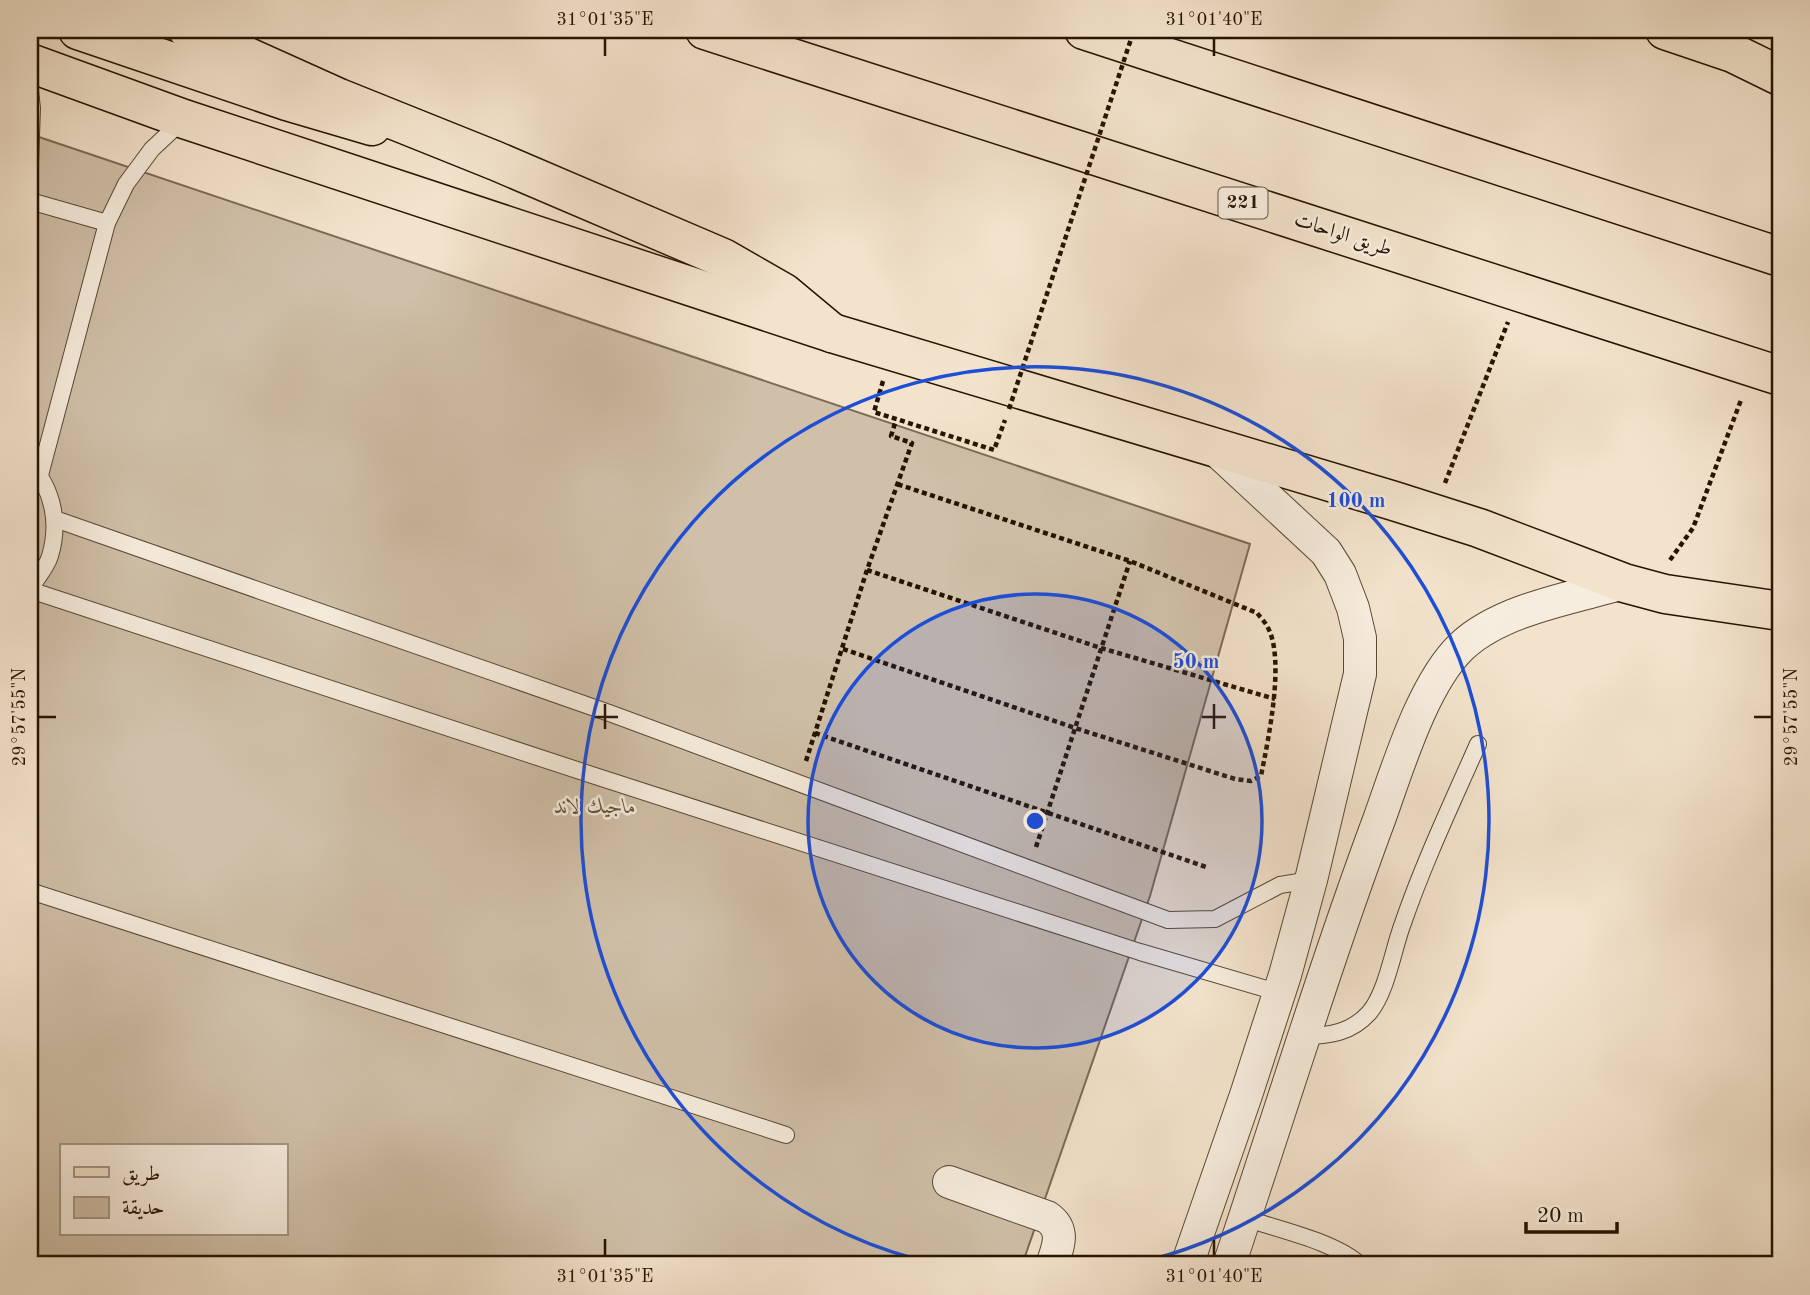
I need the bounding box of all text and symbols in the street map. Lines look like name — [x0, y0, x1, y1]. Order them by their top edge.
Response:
text: 31°01'35"E — [557, 11, 653, 29]
text: 31°01'40"E — [1166, 11, 1262, 29]
road number: 221 — [1218, 188, 1268, 218]
street label: طريق الواحات — [1291, 209, 1394, 262]
text: 100 m — [1326, 491, 1386, 512]
text: 50 m — [1172, 652, 1220, 673]
text: 29°57'55"N — [11, 668, 29, 766]
text: 29°57'55"N — [1783, 668, 1801, 766]
park label: ماجيك لاند — [554, 797, 636, 818]
centre of rings — [1023, 809, 1047, 833]
legend — [60, 1144, 287, 1236]
text: طريق — [122, 1164, 160, 1186]
scale bar — [1526, 1190, 1618, 1234]
text: حديقة — [122, 1198, 165, 1220]
text: 20 m — [1537, 1206, 1584, 1227]
text: 31°01'35"E — [557, 1268, 653, 1286]
text: 31°01'40"E — [1166, 1268, 1262, 1286]

